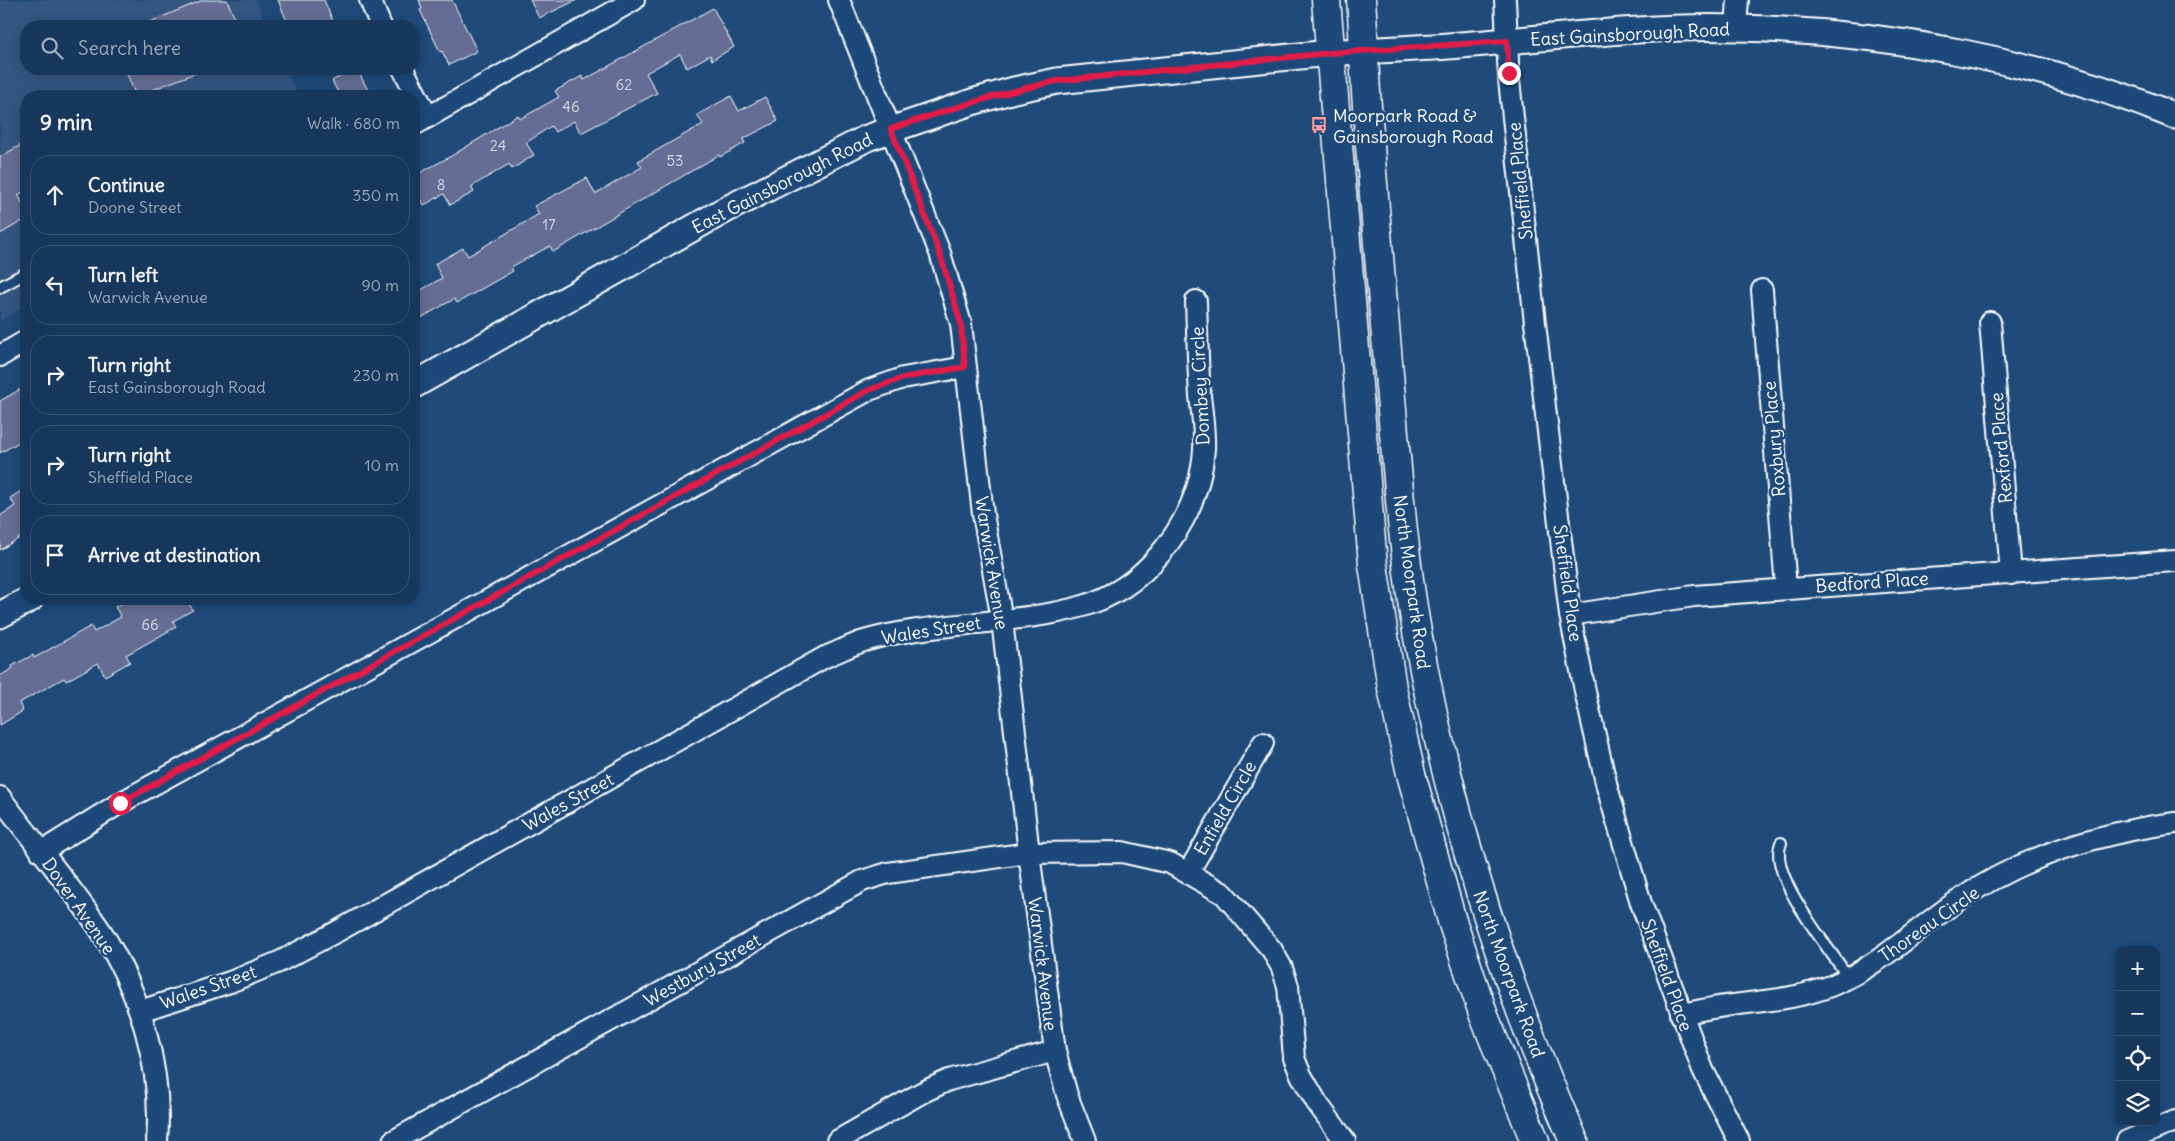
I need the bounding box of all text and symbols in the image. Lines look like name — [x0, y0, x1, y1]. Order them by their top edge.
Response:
street label: East Gainsborough Road — [1530, 17, 1731, 51]
search box — [20, 20, 420, 75]
icon: search — [38, 34, 66, 62]
text: Search here — [78, 36, 181, 60]
route end — [1498, 62, 1521, 85]
house number: 62 — [616, 75, 632, 94]
house number: 46 — [562, 97, 580, 116]
place label: Moorpark Road & Gainsborough Road — [1333, 104, 1494, 148]
text: 9 min — [40, 109, 92, 136]
text: Walk · 680 m — [307, 113, 400, 133]
bus stop icon: Moorpark Road & Gainsborough Road — [1309, 115, 1329, 135]
street label: Sheffield Place — [1502, 121, 1538, 241]
street label: East Gainsborough Road — [688, 127, 877, 239]
house number: 24 — [490, 136, 507, 155]
house number: 53 — [666, 151, 684, 170]
text: Continue — [88, 173, 165, 197]
house number: 8 — [437, 175, 445, 194]
icon: ahead — [41, 181, 69, 209]
text: 350 m — [352, 185, 399, 205]
text: Doone Street — [88, 197, 182, 217]
house number: 17 — [542, 215, 556, 234]
text: Turn left — [88, 263, 158, 287]
icon: left — [41, 271, 69, 299]
text: 90 m — [361, 275, 399, 295]
text: Warwick Avenue — [88, 287, 208, 307]
street label: Dombey Circle — [1185, 326, 1215, 446]
text: Turn right — [88, 353, 171, 377]
icon: right — [41, 361, 69, 389]
text: 230 m — [353, 365, 399, 385]
text: East Gainsborough Road — [88, 377, 266, 397]
street label: Roxbury Place — [1757, 380, 1791, 498]
street label: Rexford Place — [1985, 392, 2017, 504]
text: Turn right — [88, 443, 171, 467]
icon: right — [41, 451, 69, 479]
text: 10 m — [364, 455, 399, 475]
text: Sheffield Place — [88, 467, 193, 487]
street label: North Moorpark Road — [1388, 493, 1436, 671]
street label: Warwick Avenue — [970, 495, 1014, 631]
street label: Sheffield Place — [1548, 523, 1588, 643]
icon: arrive — [41, 541, 69, 569]
text: Arrive at destination — [88, 543, 261, 567]
street label: Bedford Place — [1815, 567, 1929, 597]
street label: Wales Street — [880, 611, 982, 649]
house number: 66 — [141, 615, 159, 634]
street label: Enfield Circle — [1189, 757, 1261, 859]
street label: Wales Street — [519, 768, 617, 836]
route start — [109, 792, 132, 815]
street label: Dover Avenue — [37, 853, 121, 959]
street label: Thoreau Circle — [1874, 881, 1984, 967]
street label: North Moorpark Road — [1468, 887, 1550, 1061]
street label: Warwick Avenue — [1023, 896, 1063, 1032]
street label: Sheffield Place — [1636, 916, 1698, 1034]
street label: Westbury Street — [640, 928, 764, 1012]
map controls — [2115, 946, 2160, 1126]
button: + — [2115, 946, 2160, 991]
street label: Wales Street — [157, 960, 259, 1014]
button: − — [2115, 991, 2160, 1036]
button: locate — [2115, 1036, 2160, 1081]
button: layers — [2115, 1081, 2160, 1126]

